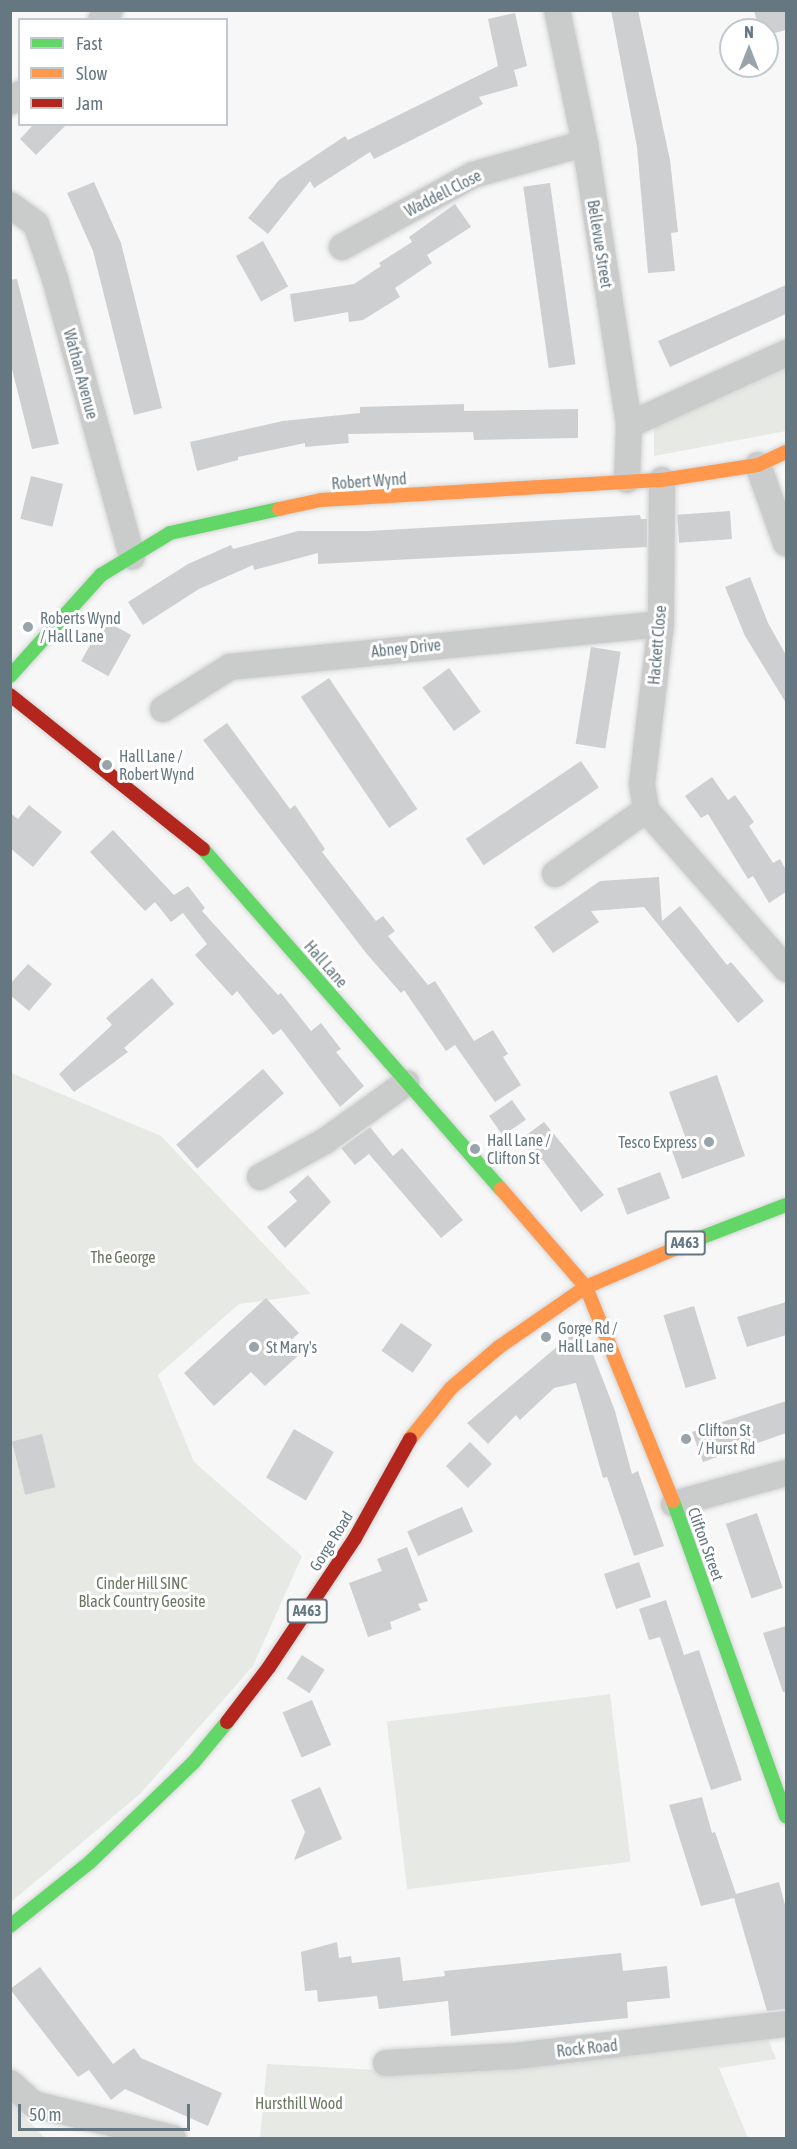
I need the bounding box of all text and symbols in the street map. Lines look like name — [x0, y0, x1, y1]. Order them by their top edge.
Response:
legend — [18, 18, 228, 126]
north arrow — [719, 18, 779, 78]
text: N — [744, 23, 754, 41]
text: Fast — [76, 33, 103, 54]
text: Slow — [76, 63, 107, 84]
text: Jam — [76, 93, 103, 114]
street label: Waddell Close — [401, 166, 485, 220]
street label: Bellevue Street — [584, 198, 616, 290]
street label: Wathan Avenue — [60, 327, 102, 421]
street label: Robert Wynd — [331, 469, 407, 493]
street label: Hackett Close — [644, 604, 670, 686]
place label: Roberts Wynd / Hall Lane — [40, 608, 121, 646]
marker: Roberts Wynd / Hall Lane — [21, 620, 35, 634]
street label: Abney Drive — [370, 635, 442, 661]
place label: Hall Lane / Robert Wynd — [119, 746, 194, 784]
marker: Hall Lane / Robert Wynd — [100, 758, 114, 772]
street label: Hall Lane — [300, 937, 352, 991]
place label: Hall Lane / Clifton St — [487, 1130, 551, 1168]
place label: Tesco Express — [618, 1132, 697, 1152]
marker: Tesco Express — [702, 1135, 716, 1149]
marker: Hall Lane / Clifton St — [468, 1142, 482, 1156]
road number: A463 — [664, 1231, 706, 1255]
park label: The George — [90, 1247, 156, 1267]
place label: Gorge Rd / Hall Lane — [558, 1318, 617, 1356]
marker: Gorge Rd / Hall Lane — [539, 1330, 553, 1344]
place label: St Mary's — [266, 1337, 317, 1357]
marker: St Mary's — [247, 1340, 261, 1354]
place label: Clifton St / Hurst Rd — [698, 1420, 755, 1458]
marker: Clifton St / Hurst Rd — [679, 1432, 693, 1446]
street label: Clifton Street — [684, 1505, 728, 1583]
street label: Gorge Road — [305, 1508, 357, 1574]
park label: Cinder Hill SINC Black Country Geosite — [79, 1573, 205, 1611]
road number: A463 — [286, 1599, 328, 1623]
street label: Rock Road — [556, 2035, 618, 2061]
scale bar — [21, 2092, 194, 2130]
park label: Hursthill Wood — [255, 2093, 343, 2113]
text: 50 m — [29, 2104, 61, 2125]

